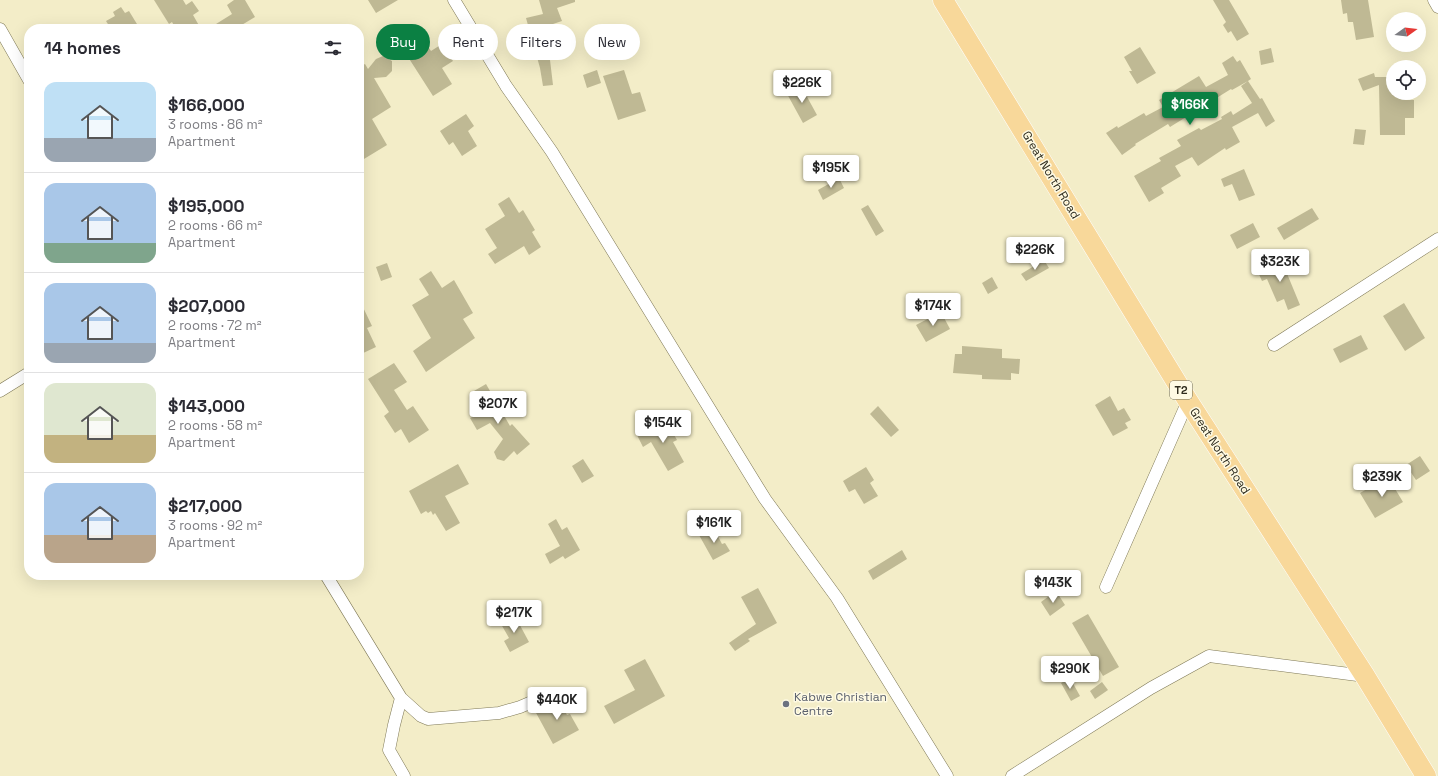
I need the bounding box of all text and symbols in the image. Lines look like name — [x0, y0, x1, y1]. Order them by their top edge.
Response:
north arrow — [1386, 12, 1426, 52]
map controls — [1386, 12, 1426, 100]
chip: Buy — [376, 24, 430, 60]
chip: Rent — [438, 24, 498, 60]
chip: Filters — [506, 24, 576, 60]
chip: New — [584, 24, 640, 60]
text: 14 homes — [44, 37, 121, 59]
icon: filters — [322, 37, 344, 59]
button: locate — [1386, 60, 1426, 100]
pin: $226K — [774, 70, 830, 104]
text: $226K — [782, 74, 822, 91]
pin: $166K — [1162, 92, 1218, 126]
text: $166,000 — [168, 94, 245, 116]
text: $166K — [1171, 96, 1209, 113]
icon: home — [76, 98, 124, 146]
text: 3 rooms · 86 m² — [168, 116, 262, 133]
street label: Great North Road — [1018, 128, 1084, 222]
text: Apartment — [168, 133, 236, 150]
pin: $195K — [803, 155, 859, 189]
text: $195K — [812, 159, 850, 176]
text: $195,000 — [168, 195, 245, 217]
icon: home — [76, 199, 124, 247]
text: 2 rooms · 66 m² — [168, 217, 262, 234]
text: Apartment — [168, 234, 236, 251]
pin: $226K — [1007, 237, 1063, 271]
text: $226K — [1015, 241, 1055, 258]
pin: $323K — [1252, 249, 1308, 283]
text: $323K — [1260, 253, 1300, 270]
pin: $174K — [905, 293, 961, 327]
text: $207,000 — [168, 295, 245, 317]
text: $174K — [915, 297, 951, 314]
icon: home — [76, 299, 124, 347]
text: 2 rooms · 72 m² — [168, 317, 261, 334]
text: Apartment — [168, 334, 236, 351]
road number: T2 — [1170, 381, 1192, 399]
pin: $207K — [470, 391, 526, 425]
text: $143,000 — [168, 395, 245, 417]
text: $207K — [478, 395, 518, 412]
icon: home — [76, 399, 124, 447]
street label: Great North Road — [1186, 405, 1254, 497]
pin: $154K — [635, 410, 691, 444]
text: $154K — [644, 414, 682, 431]
text: 2 rooms · 58 m² — [168, 417, 262, 434]
text: Apartment — [168, 434, 236, 451]
pin: $239K — [1354, 464, 1410, 498]
text: $239K — [1362, 468, 1402, 485]
text: $217,000 — [168, 495, 242, 517]
icon: home — [76, 499, 124, 547]
pin: $161K — [686, 510, 742, 544]
text: $161K — [696, 514, 732, 531]
text: 3 rooms · 92 m² — [168, 517, 262, 534]
text: Apartment — [168, 534, 236, 551]
pin: $143K — [1025, 570, 1081, 604]
text: $143K — [1034, 574, 1072, 591]
pin: $217K — [486, 600, 542, 634]
text: $217K — [496, 604, 532, 621]
pin: $290K — [1042, 656, 1098, 690]
text: $290K — [1050, 660, 1090, 677]
pin: $440K — [529, 687, 585, 721]
place label: Kabwe Christian Centre — [794, 689, 887, 719]
text: $440K — [537, 691, 577, 708]
marker: Kabwe Christian Centre — [781, 699, 791, 709]

